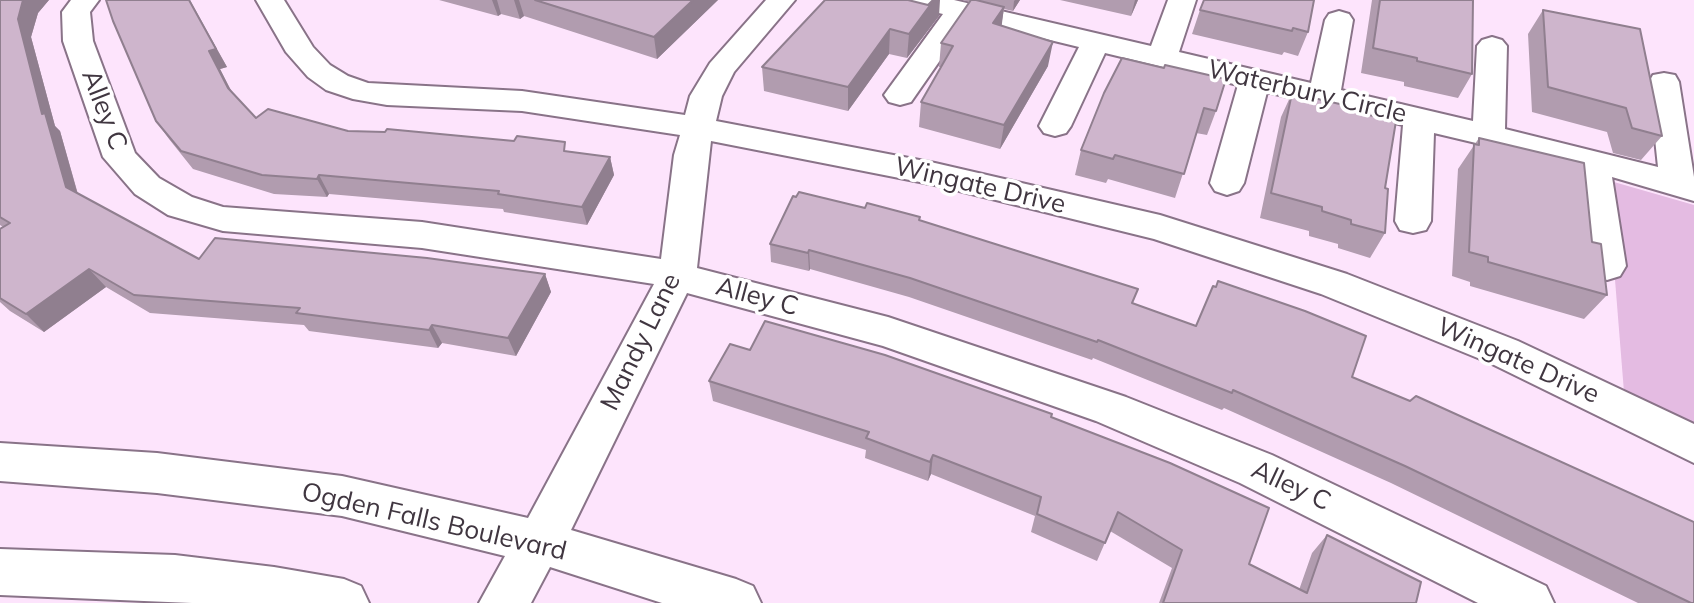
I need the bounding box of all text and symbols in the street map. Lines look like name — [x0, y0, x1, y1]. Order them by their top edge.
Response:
street label: Waterbury Circle — [1204, 54, 1410, 130]
street label: Alley C — [74, 65, 134, 155]
street label: Wingate Drive — [892, 151, 1068, 221]
street label: Mandy Lane — [594, 268, 688, 416]
street label: Alley C — [712, 271, 802, 323]
street label: Wingate Drive — [1432, 311, 1604, 411]
street label: Alley C — [1246, 454, 1336, 518]
street label: Ogden Falls Boulevard — [298, 476, 570, 568]

